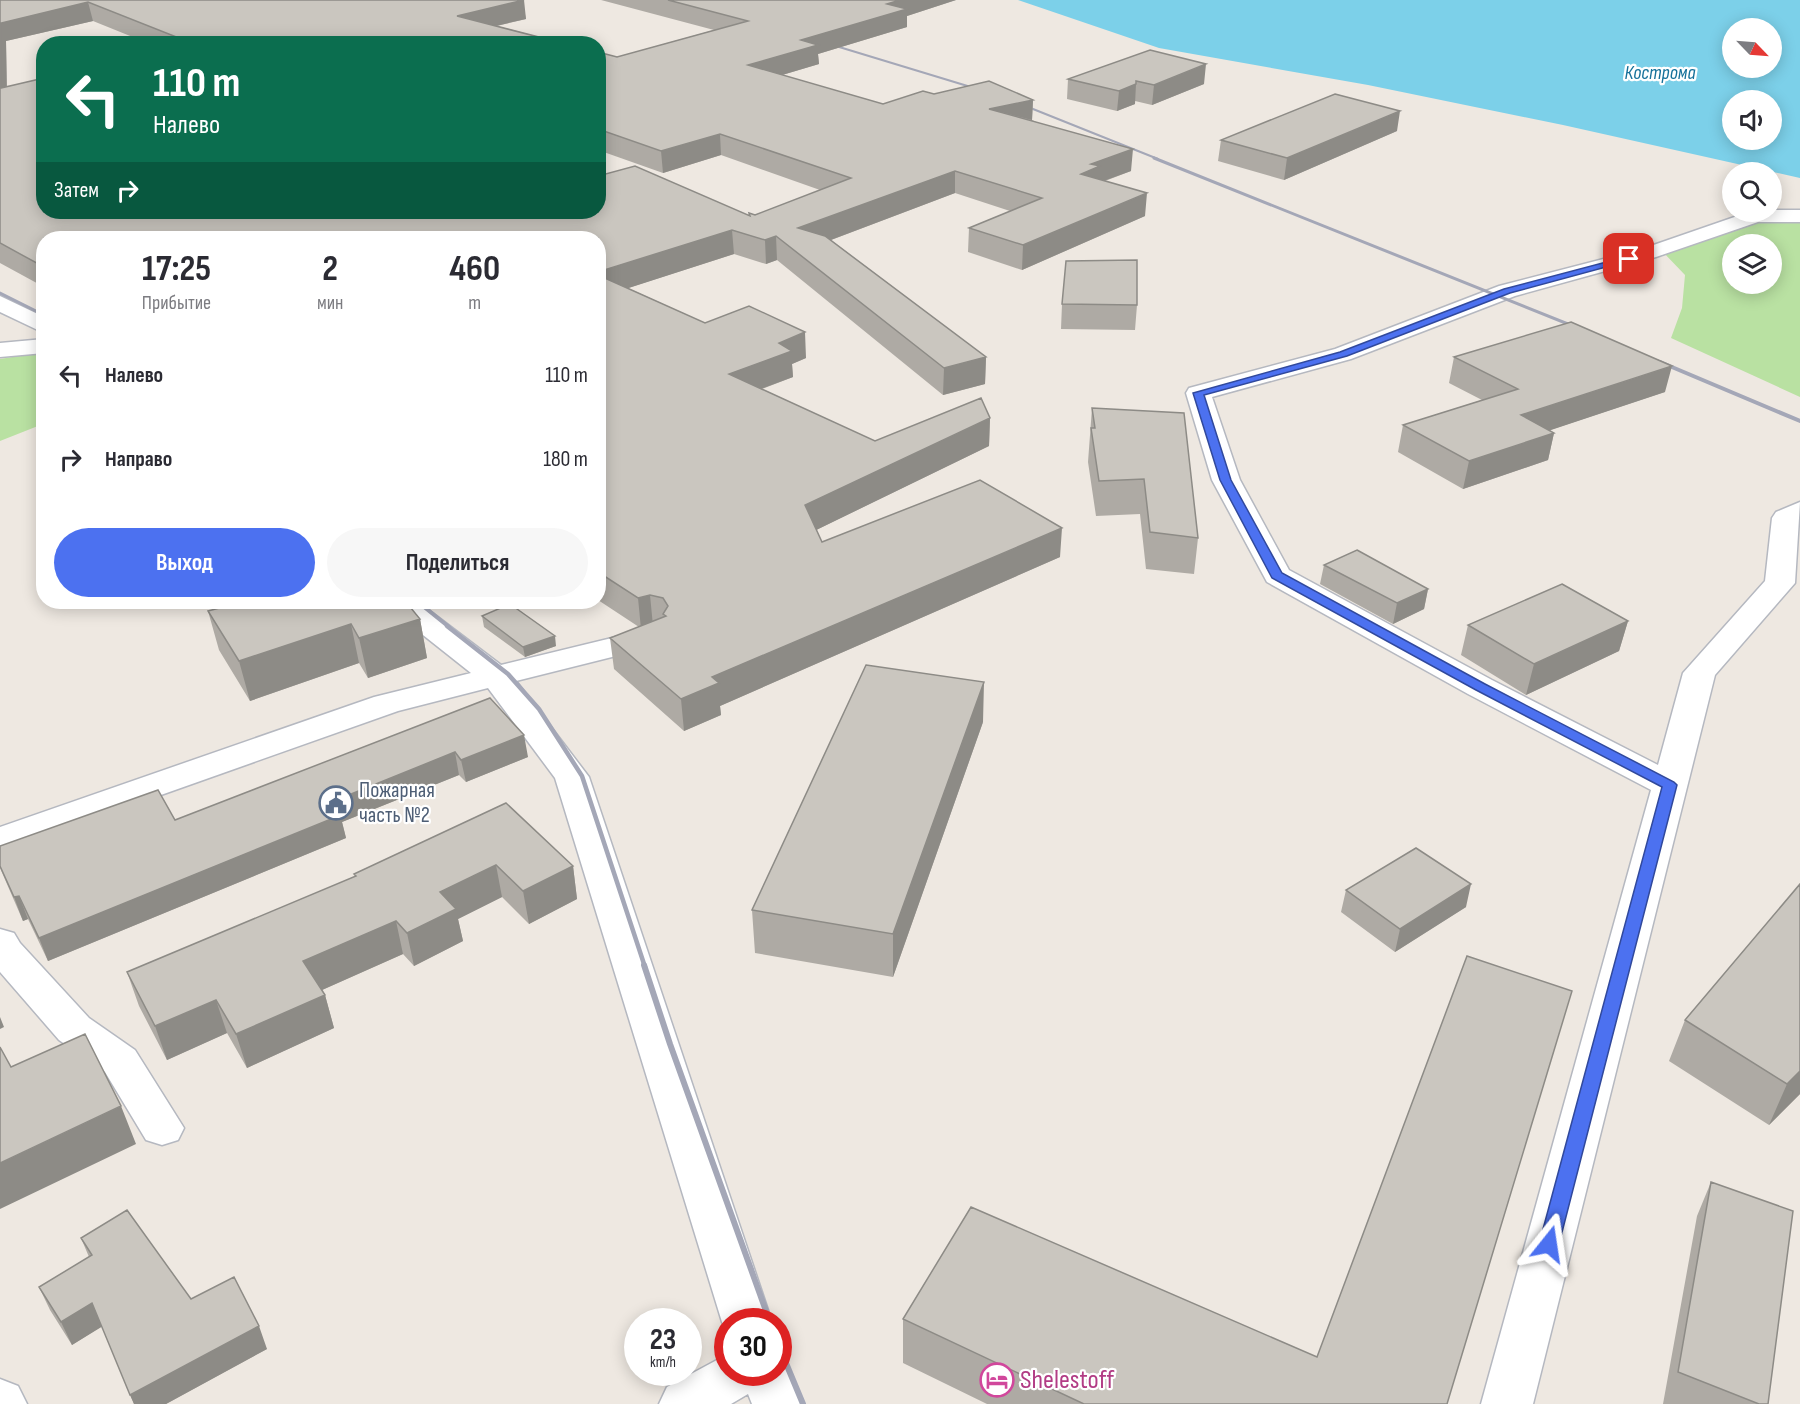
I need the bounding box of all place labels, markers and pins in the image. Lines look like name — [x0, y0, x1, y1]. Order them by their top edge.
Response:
pin — [1603, 233, 1654, 284]
place label: Пожарная часть №2 — [359, 777, 435, 829]
public building icon: Пожарная часть №2 — [318, 785, 354, 821]
hotel icon: Shelestoff — [979, 1362, 1015, 1398]
place label: Shelestoff — [1020, 1364, 1115, 1396]

